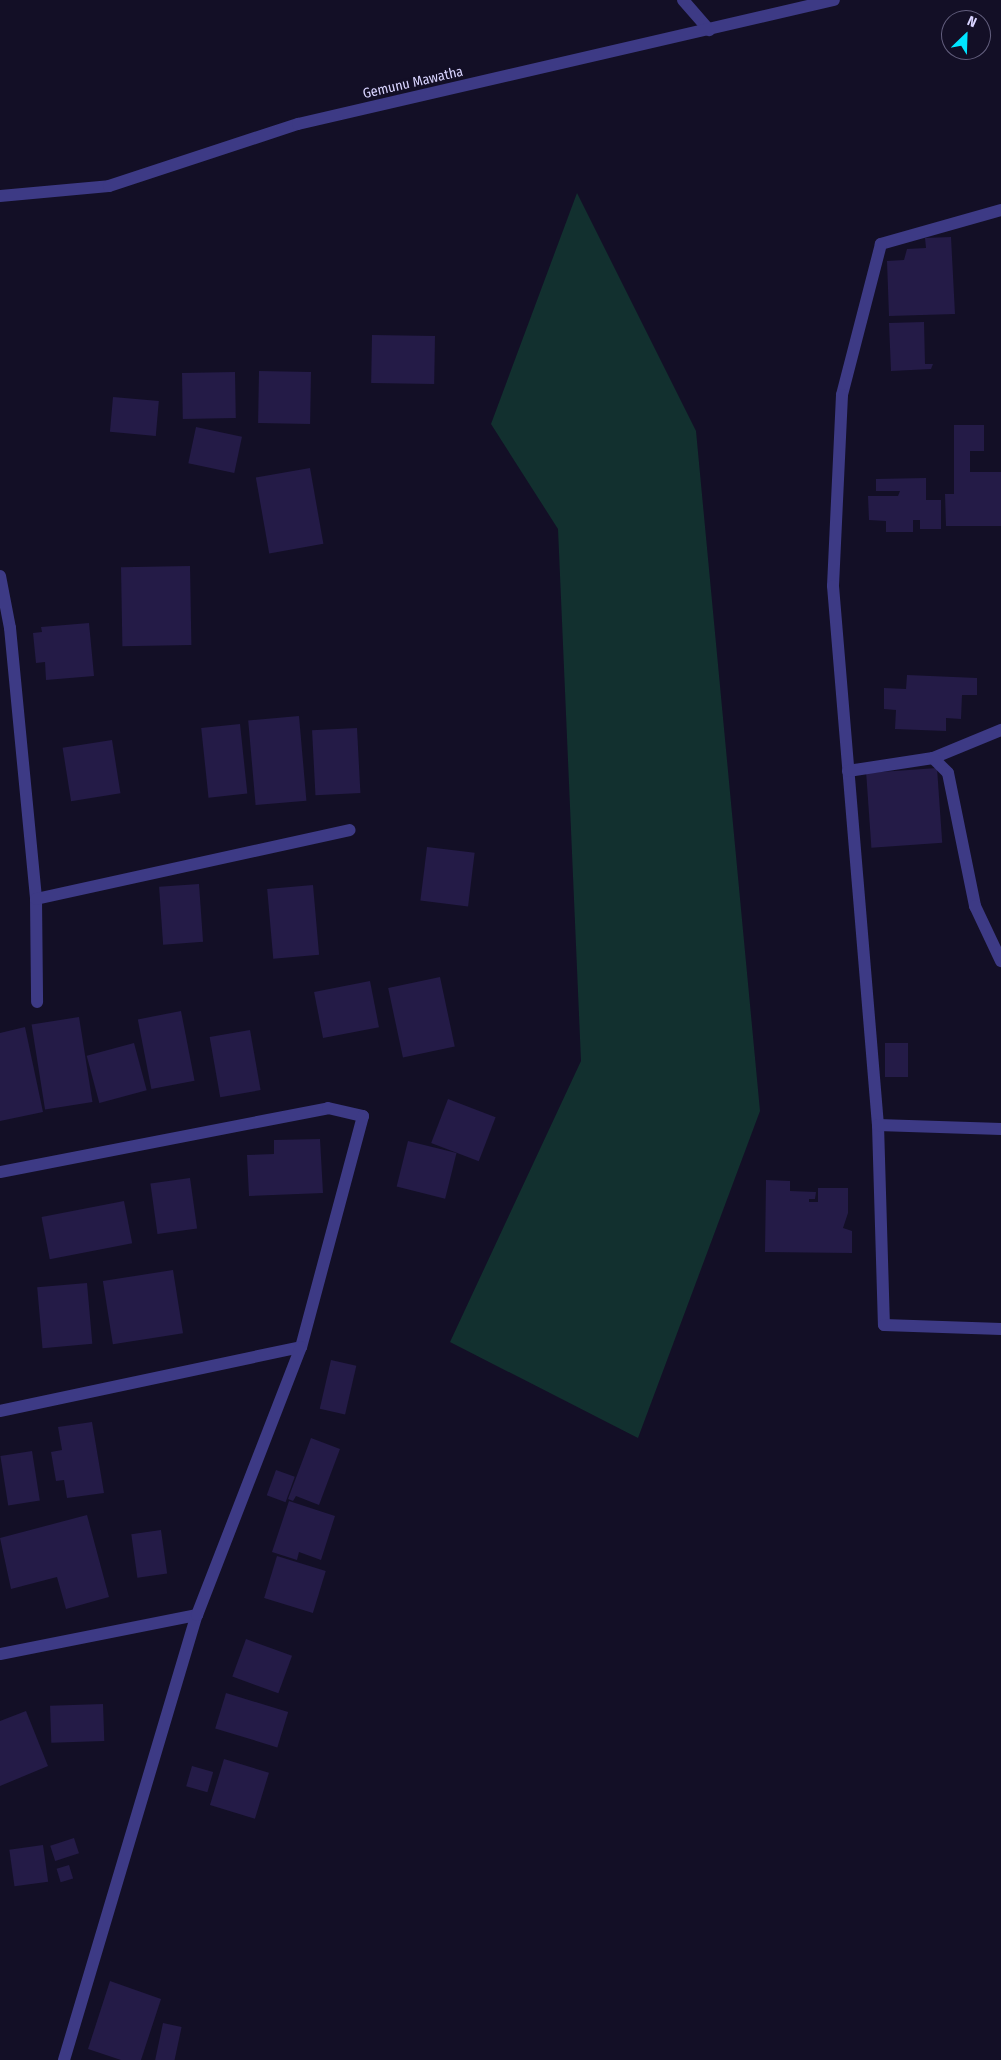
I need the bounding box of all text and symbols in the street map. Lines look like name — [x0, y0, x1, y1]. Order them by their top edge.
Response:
north arrow — [941, 10, 991, 60]
text: N — [965, 12, 979, 31]
street label: Gemunu Mawatha — [361, 63, 465, 103]

